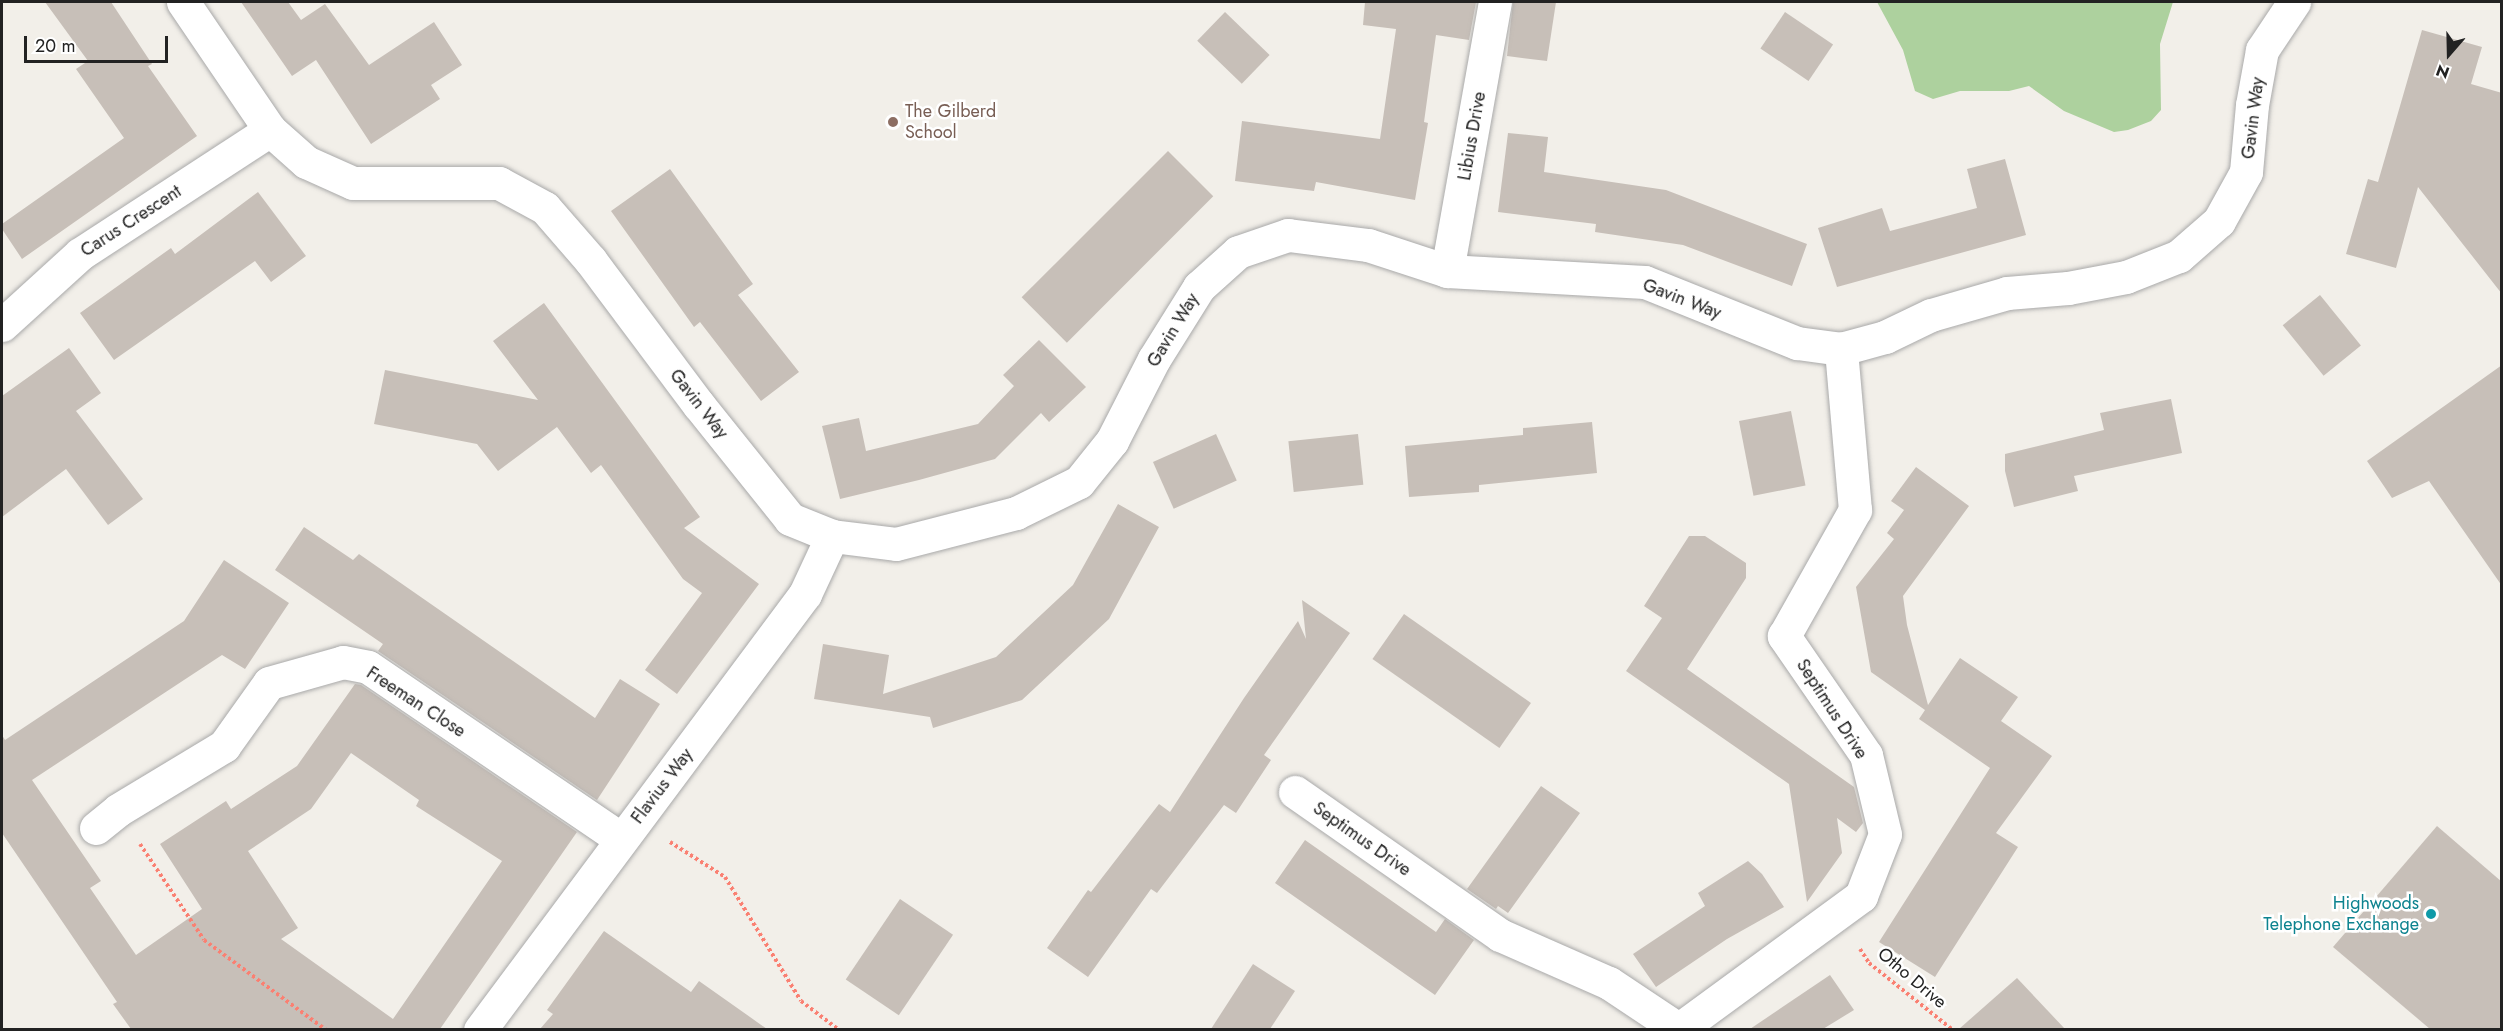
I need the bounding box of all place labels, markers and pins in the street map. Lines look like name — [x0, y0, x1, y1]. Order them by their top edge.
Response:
place label: The Gilberd School — [905, 101, 996, 144]
marker: The Gilberd School — [886, 115, 900, 129]
place label: Highwoods Telephone Exchange — [2263, 893, 2419, 936]
marker: Highwoods Telephone Exchange — [2424, 907, 2438, 921]

